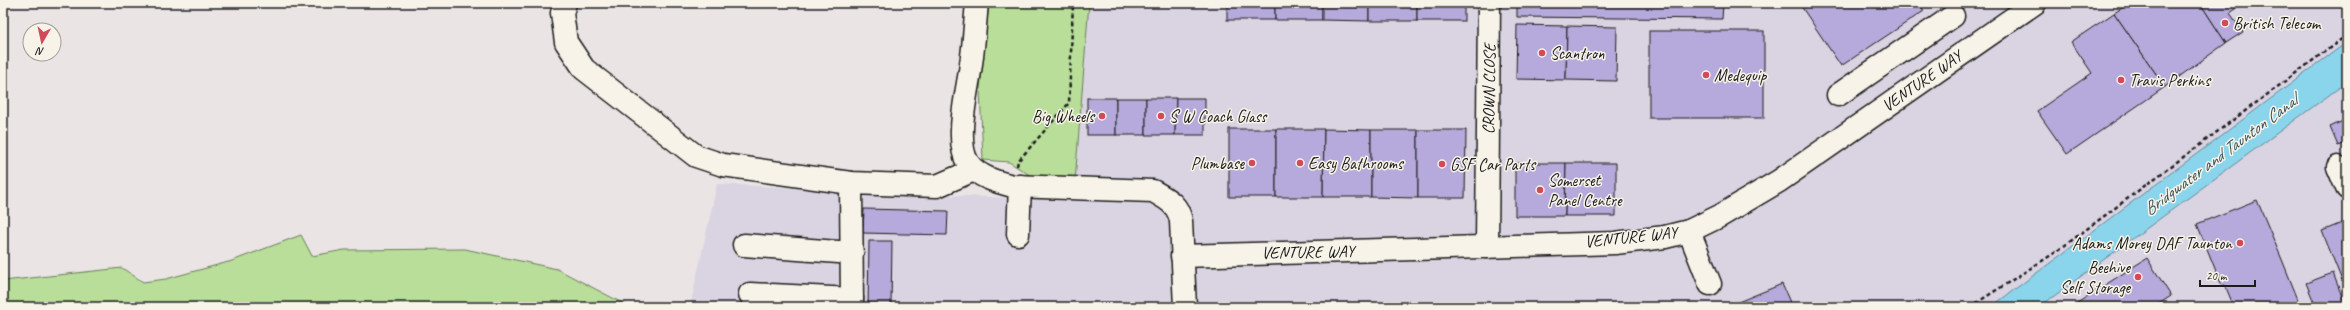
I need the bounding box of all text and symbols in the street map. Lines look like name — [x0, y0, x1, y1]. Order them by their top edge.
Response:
place label: British Telecom — [2233, 13, 2322, 34]
marker: British Telecom — [2220, 18, 2230, 28]
north arrow — [22, 22, 62, 62]
street label: CROWN CLOSE — [1478, 41, 1500, 134]
place label: Scantron — [1550, 43, 1605, 64]
text: N — [34, 44, 45, 59]
street label: VENTURE WAY — [1878, 44, 1968, 116]
marker: Scantron — [1537, 48, 1547, 58]
place label: Medequip — [1714, 65, 1768, 86]
marker: Medequip — [1701, 70, 1711, 80]
place label: Travis Perkins — [2129, 70, 2212, 91]
marker: Travis Perkins — [2116, 75, 2126, 85]
water label: Bridgwater and Taunton Canal — [2139, 86, 2306, 220]
place label: Big Wheels — [1032, 106, 1096, 127]
place label: S W Coach Glass — [1169, 106, 1268, 127]
marker: Big Wheels — [1097, 111, 1107, 121]
marker: S W Coach Glass — [1156, 111, 1166, 121]
place label: Plumbase — [1191, 153, 1245, 174]
place label: Easy Bathrooms — [1308, 153, 1405, 174]
place label: GSF Car Parts — [1450, 154, 1537, 175]
marker: Plumbase — [1247, 158, 1257, 168]
marker: Easy Bathrooms — [1295, 158, 1305, 168]
marker: GSF Car Parts — [1437, 159, 1447, 169]
place label: Somerset Panel Centre — [1548, 170, 1623, 211]
marker: Somerset Panel Centre — [1535, 185, 1545, 195]
street label: VENTURE WAY — [1584, 221, 1681, 252]
place label: Adams Morey DAF Taunton — [2072, 233, 2233, 254]
marker: Adams Morey DAF Taunton — [2235, 238, 2245, 248]
street label: VENTURE WAY — [1261, 241, 1357, 263]
place label: Beehive Self Storage — [2060, 257, 2131, 298]
scale bar — [2200, 262, 2255, 288]
text: 20 m — [2206, 268, 2228, 284]
marker: Beehive Self Storage — [2133, 272, 2143, 282]

